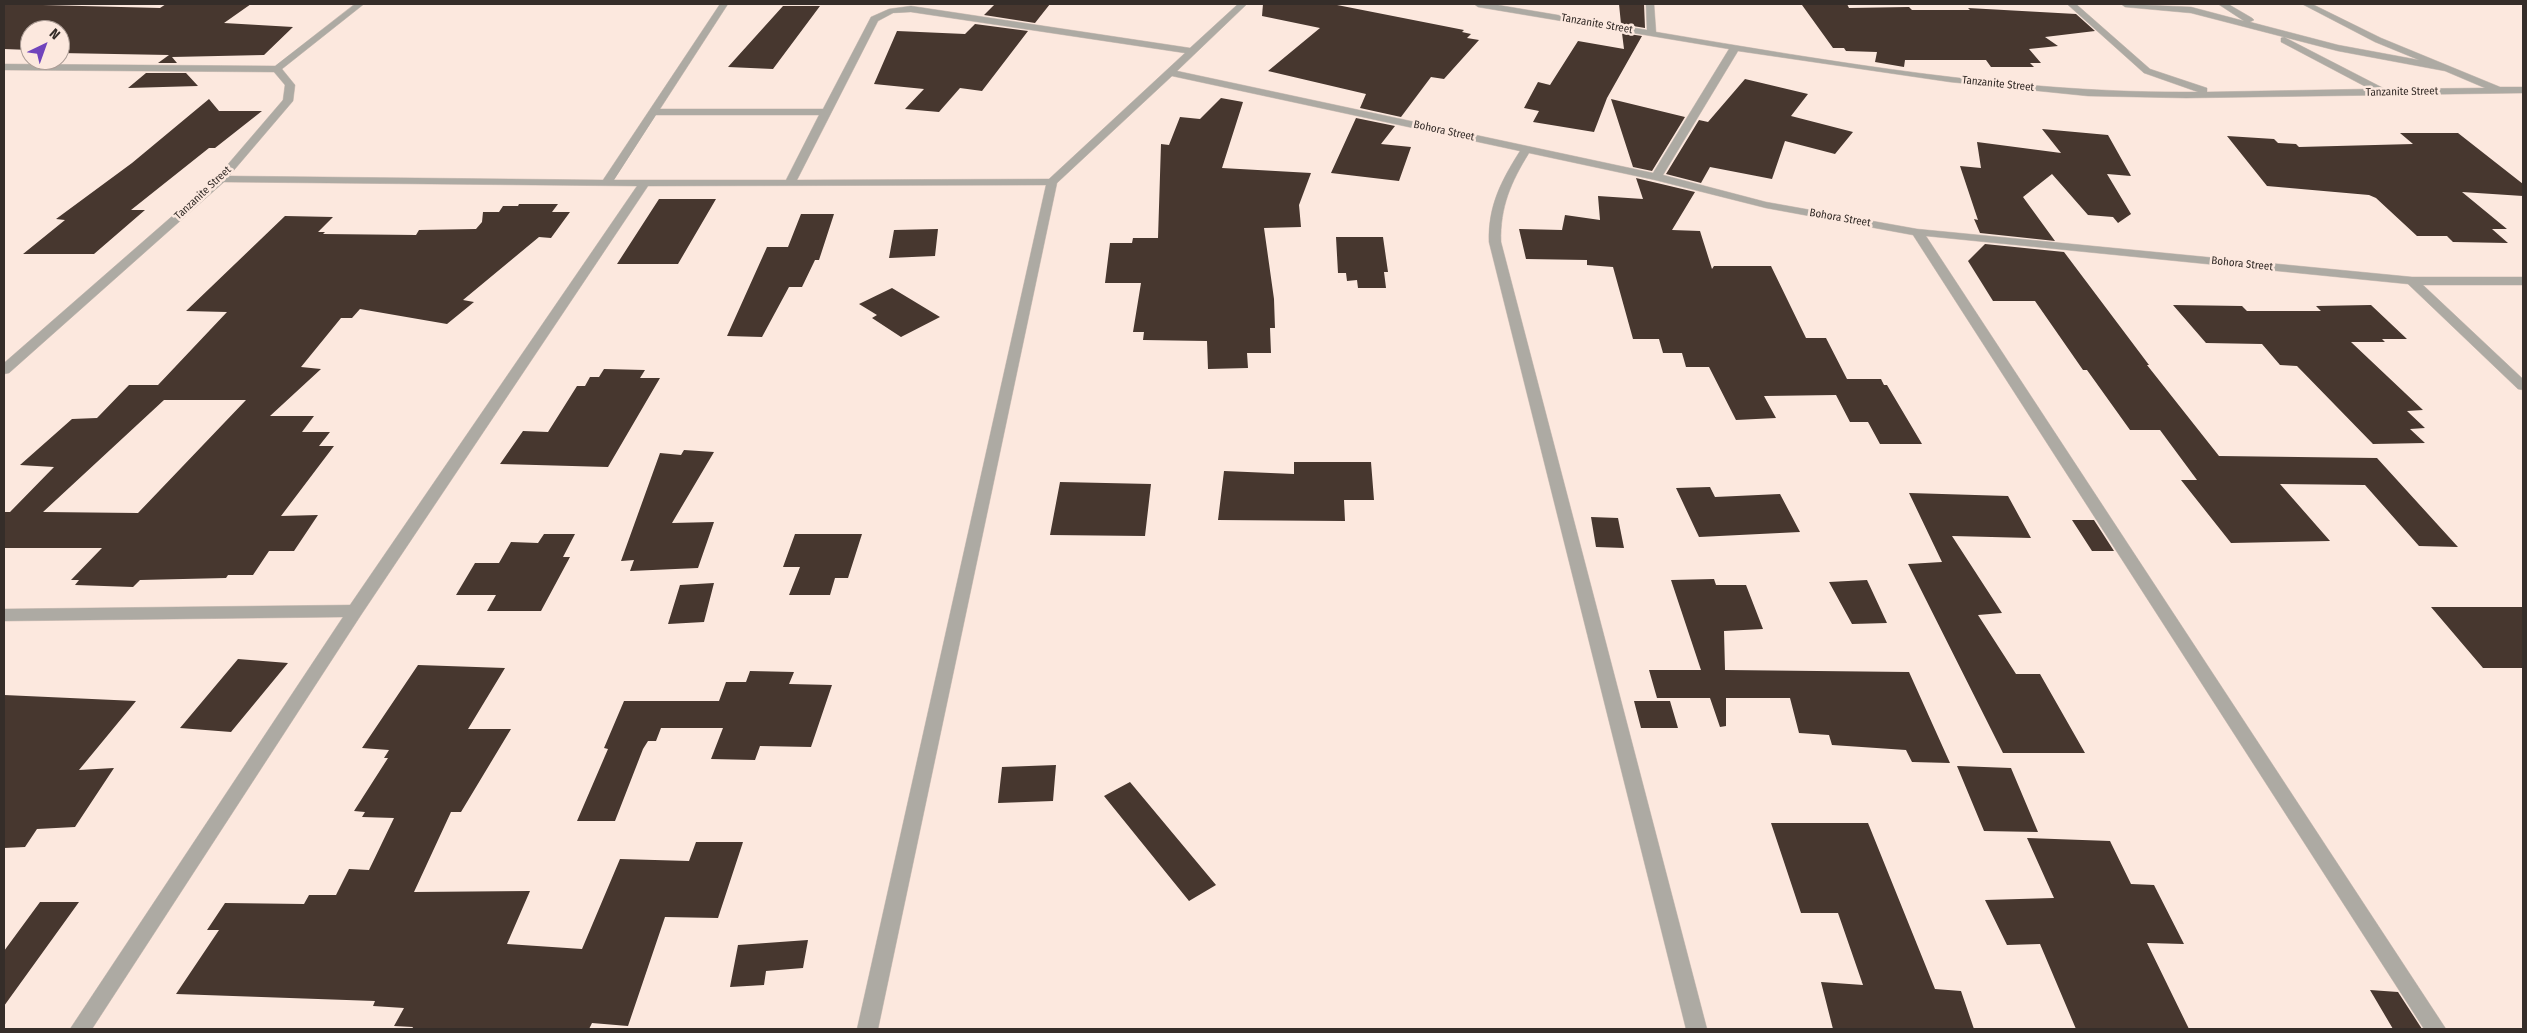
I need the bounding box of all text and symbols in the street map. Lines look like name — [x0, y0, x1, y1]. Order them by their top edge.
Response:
street label: Tanzanite Street — [1560, 11, 1634, 37]
north arrow — [20, 20, 70, 70]
text: N — [46, 25, 64, 43]
street label: Tanzanite Street — [1961, 74, 2035, 94]
street label: Tanzanite Street — [2366, 85, 2438, 99]
street label: Bohora Street — [1412, 118, 1476, 144]
street label: Tanzanite Street — [172, 163, 234, 223]
street label: Bohora Street — [1808, 206, 1872, 230]
street label: Bohora Street — [2211, 254, 2273, 274]

